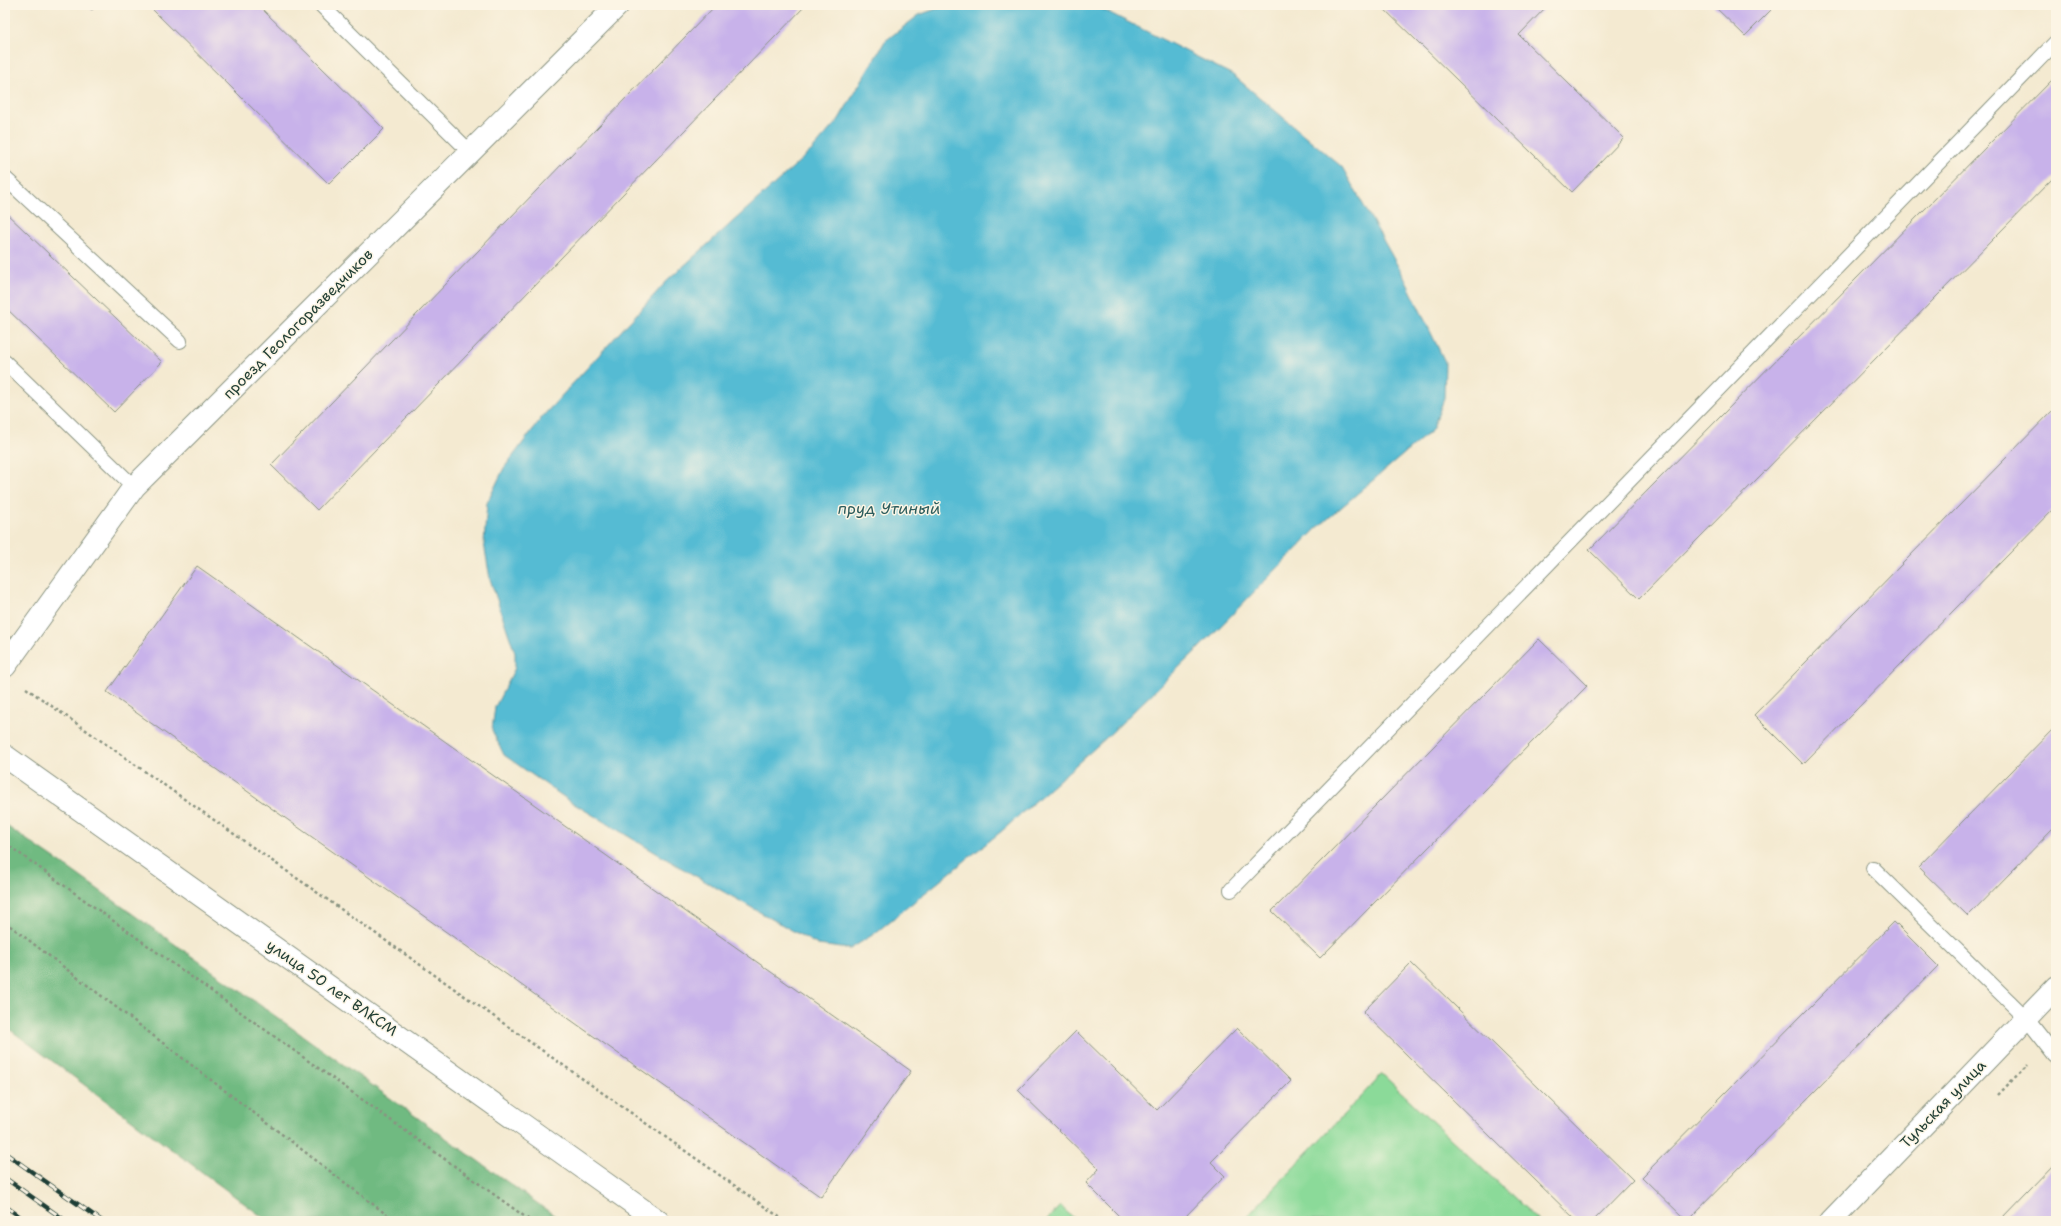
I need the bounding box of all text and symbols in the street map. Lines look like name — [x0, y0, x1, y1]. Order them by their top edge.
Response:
street label: проезд Геологоразведчиков — [219, 245, 377, 403]
water label: пруд Утиный — [838, 498, 940, 519]
street label: улица 50 лет ВЛКСМ — [262, 935, 402, 1041]
street label: Тульская улица — [1896, 1055, 1991, 1152]

